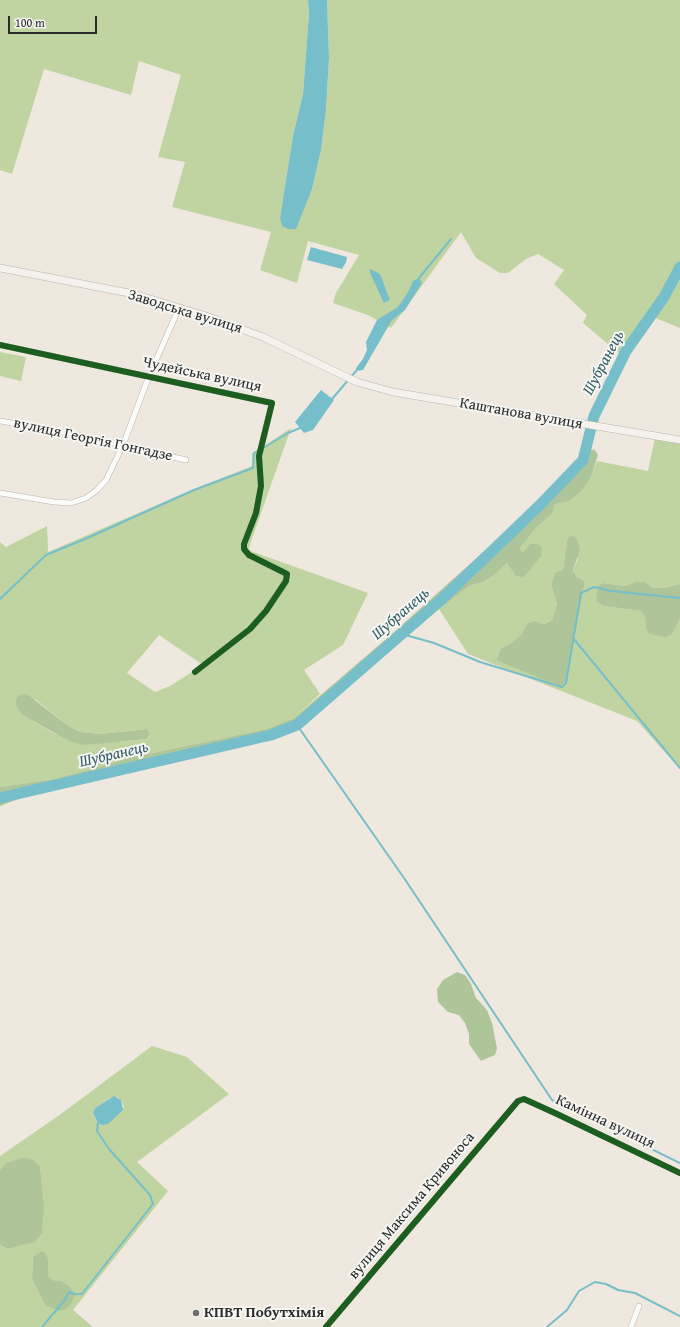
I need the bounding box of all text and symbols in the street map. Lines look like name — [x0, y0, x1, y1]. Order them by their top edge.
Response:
scale bar — [10, 8, 99, 34]
text: 100 m — [15, 14, 45, 31]
street label: Заводська вулиця — [126, 286, 244, 338]
water label: Шубранець — [579, 327, 629, 399]
street label: Чудейська вулиця — [141, 354, 263, 396]
street label: Каштанова вулиця — [458, 394, 584, 434]
street label: вулиця Георгія Гонгадзе — [12, 414, 174, 466]
water label: Шубранець — [368, 584, 434, 644]
water label: Шубранець — [77, 738, 151, 772]
street label: Камінна вулиця — [553, 1091, 657, 1153]
street label: вулиця Максима Кривоноса — [345, 1129, 479, 1283]
place label: КПВТ Побутхімія — [204, 1304, 324, 1322]
marker: КПВТ Побутхімія — [191, 1308, 201, 1318]

